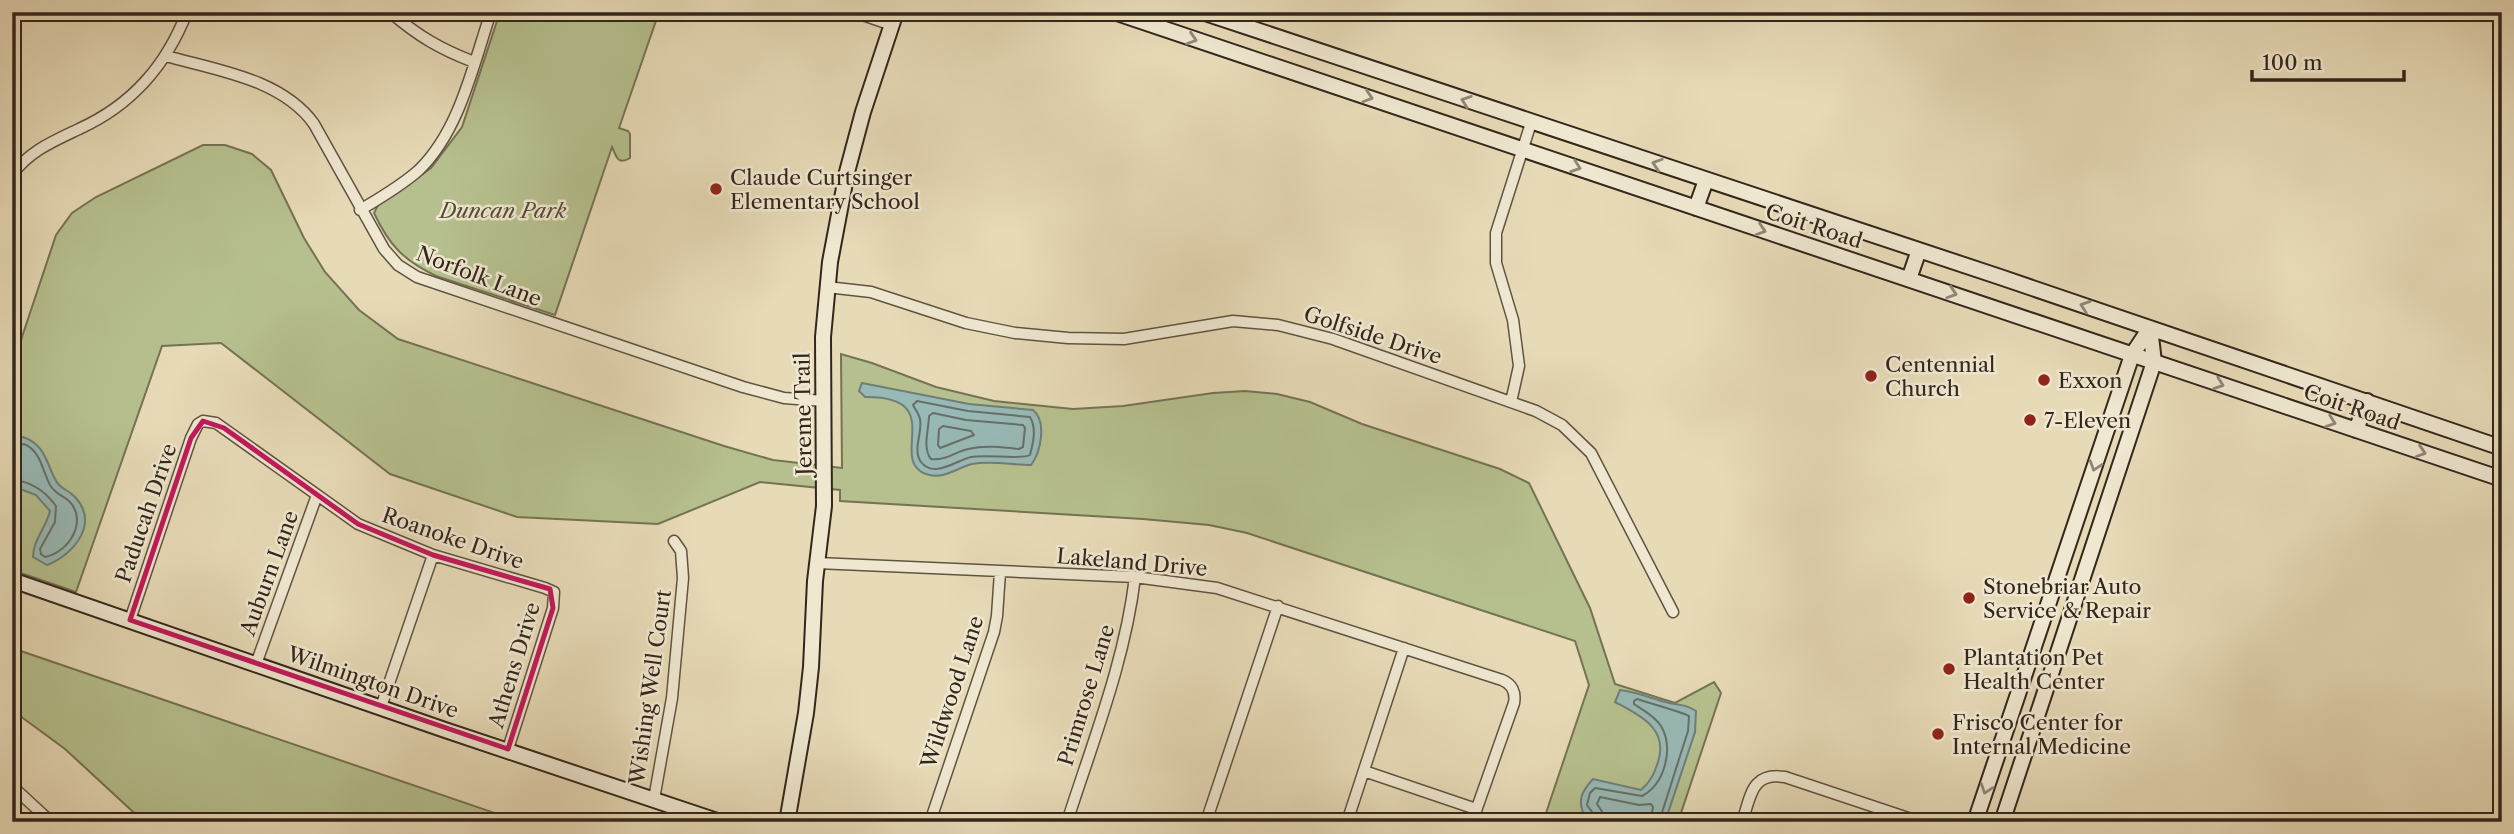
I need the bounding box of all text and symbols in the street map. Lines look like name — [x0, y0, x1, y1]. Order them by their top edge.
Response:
one-way arrow — [1186, 31, 1198, 45]
scale bar — [2252, 38, 2404, 82]
text: 100 m — [2262, 50, 2323, 75]
one-way arrow — [1362, 89, 1374, 103]
one-way arrow — [1461, 95, 1473, 109]
one-way arrow — [1652, 158, 1664, 172]
one-way arrow — [1570, 159, 1582, 173]
place label: Claude Curtsinger Elementary School — [730, 165, 920, 214]
marker: Claude Curtsinger Elementary School — [708, 181, 724, 197]
park label: Duncan Park — [438, 198, 566, 223]
street label: Coit Road — [1762, 199, 1866, 253]
one-way arrow — [1754, 222, 1767, 236]
street label: Norfolk Lane — [413, 241, 545, 311]
one-way arrow — [1945, 285, 1958, 299]
one-way arrow — [2080, 300, 2092, 314]
street label: Golfside Drive — [1301, 301, 1445, 369]
place label: Centennial Church — [1885, 352, 1995, 401]
street label: Jereme Trail — [789, 353, 817, 478]
marker: Centennial Church — [1863, 368, 1879, 384]
place label: Exxon — [2058, 368, 2123, 393]
marker: Exxon — [2036, 372, 2052, 388]
one-way arrow — [2212, 376, 2224, 390]
street label: Coit Road — [2300, 379, 2404, 435]
place label: 7-Eleven — [2044, 408, 2131, 433]
marker: 7-Eleven — [2022, 412, 2038, 428]
one-way arrow — [2325, 414, 2337, 428]
street label: Paducah Drive — [110, 440, 182, 586]
one-way arrow — [2414, 444, 2427, 458]
one-way arrow — [2088, 460, 2103, 472]
street label: Roanoke Drive — [379, 502, 527, 574]
street label: Auburn Lane — [234, 507, 303, 640]
street label: Lakeland Drive — [1056, 543, 1208, 581]
place label: Stonebriar Auto Service & Repair — [1983, 574, 2151, 623]
street label: Wishing Well Court — [624, 587, 676, 787]
marker: Stonebriar Auto Service & Repair — [1961, 590, 1977, 606]
street label: Athens Drive — [483, 599, 545, 732]
street label: Wildwood Lane — [915, 613, 988, 772]
street label: Primrose Lane — [1053, 621, 1119, 769]
street label: Wilmington Drive — [283, 641, 462, 723]
place label: Plantation Pet Health Center — [1963, 645, 2105, 694]
marker: Plantation Pet Health Center — [1941, 661, 1957, 677]
place label: Frisco Center for Internal Medicine — [1952, 710, 2131, 759]
marker: Frisco Center for Internal Medicine — [1930, 726, 1946, 742]
one-way arrow — [1980, 783, 1994, 795]

